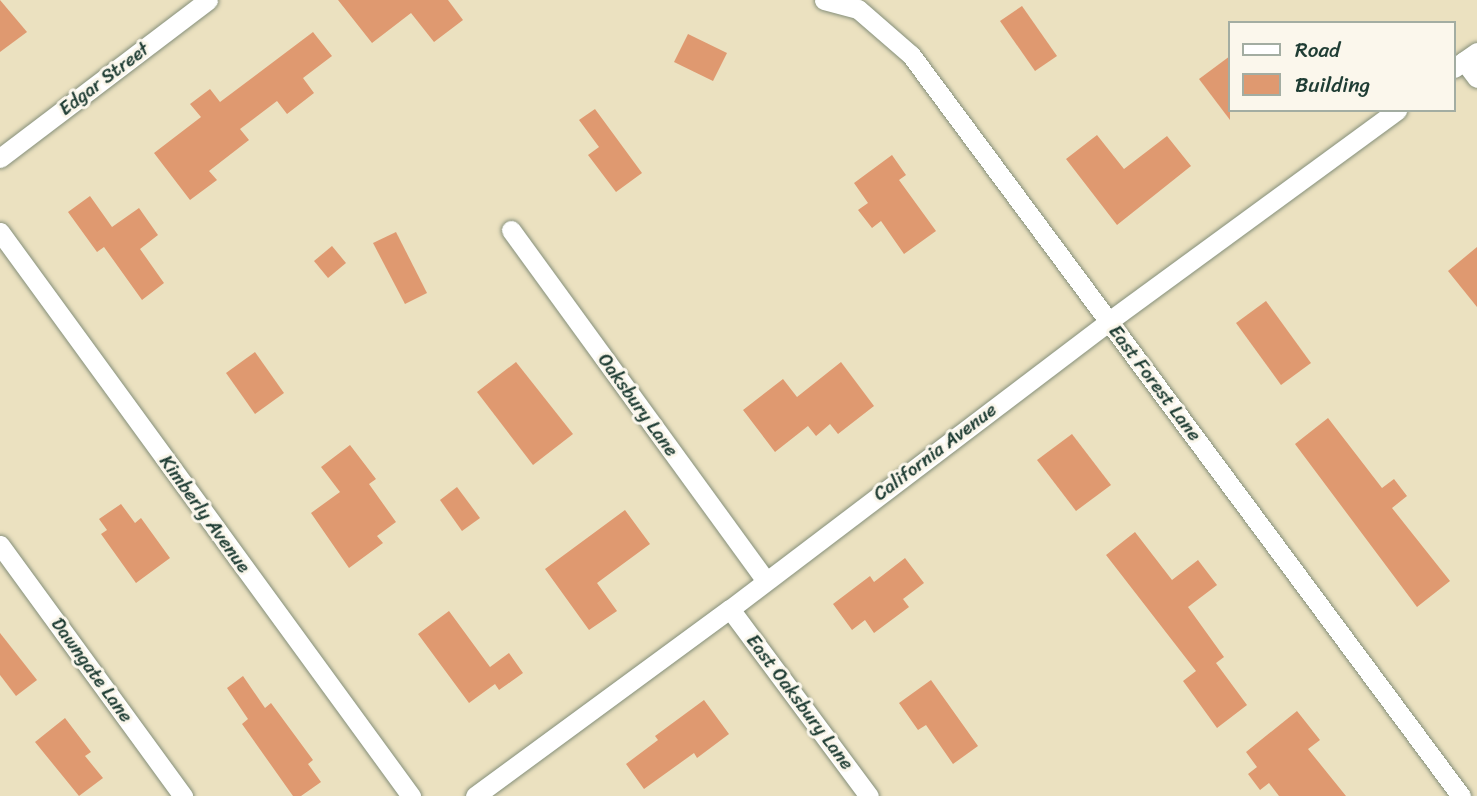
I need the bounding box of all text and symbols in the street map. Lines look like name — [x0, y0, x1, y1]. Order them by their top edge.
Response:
legend — [1228, 21, 1456, 112]
text: Road — [1295, 31, 1340, 69]
street label: Edgar Street — [54, 38, 154, 120]
text: Building — [1295, 66, 1370, 104]
street label: East Forest Lane — [1104, 321, 1206, 445]
street label: Oaksbury Lane — [593, 349, 683, 461]
street label: California Avenue — [869, 398, 1001, 506]
street label: Kimberly Avenue — [155, 451, 255, 577]
street label: Dawngate Lane — [46, 613, 138, 727]
street label: East Oaksbury Lane — [742, 630, 858, 774]

